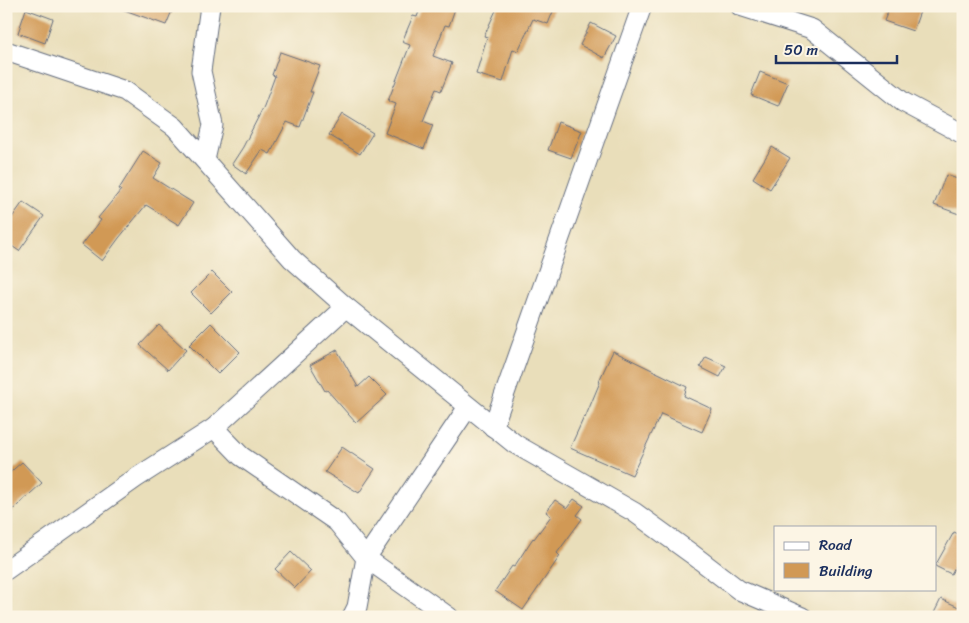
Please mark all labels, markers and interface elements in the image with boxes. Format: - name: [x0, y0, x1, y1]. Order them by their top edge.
- scale bar: [776, 32, 898, 64]
- text: 50 m: [784, 37, 819, 63]
- legend: [774, 526, 936, 590]
- text: Road: [819, 532, 852, 558]
- text: Building: [819, 558, 873, 584]

